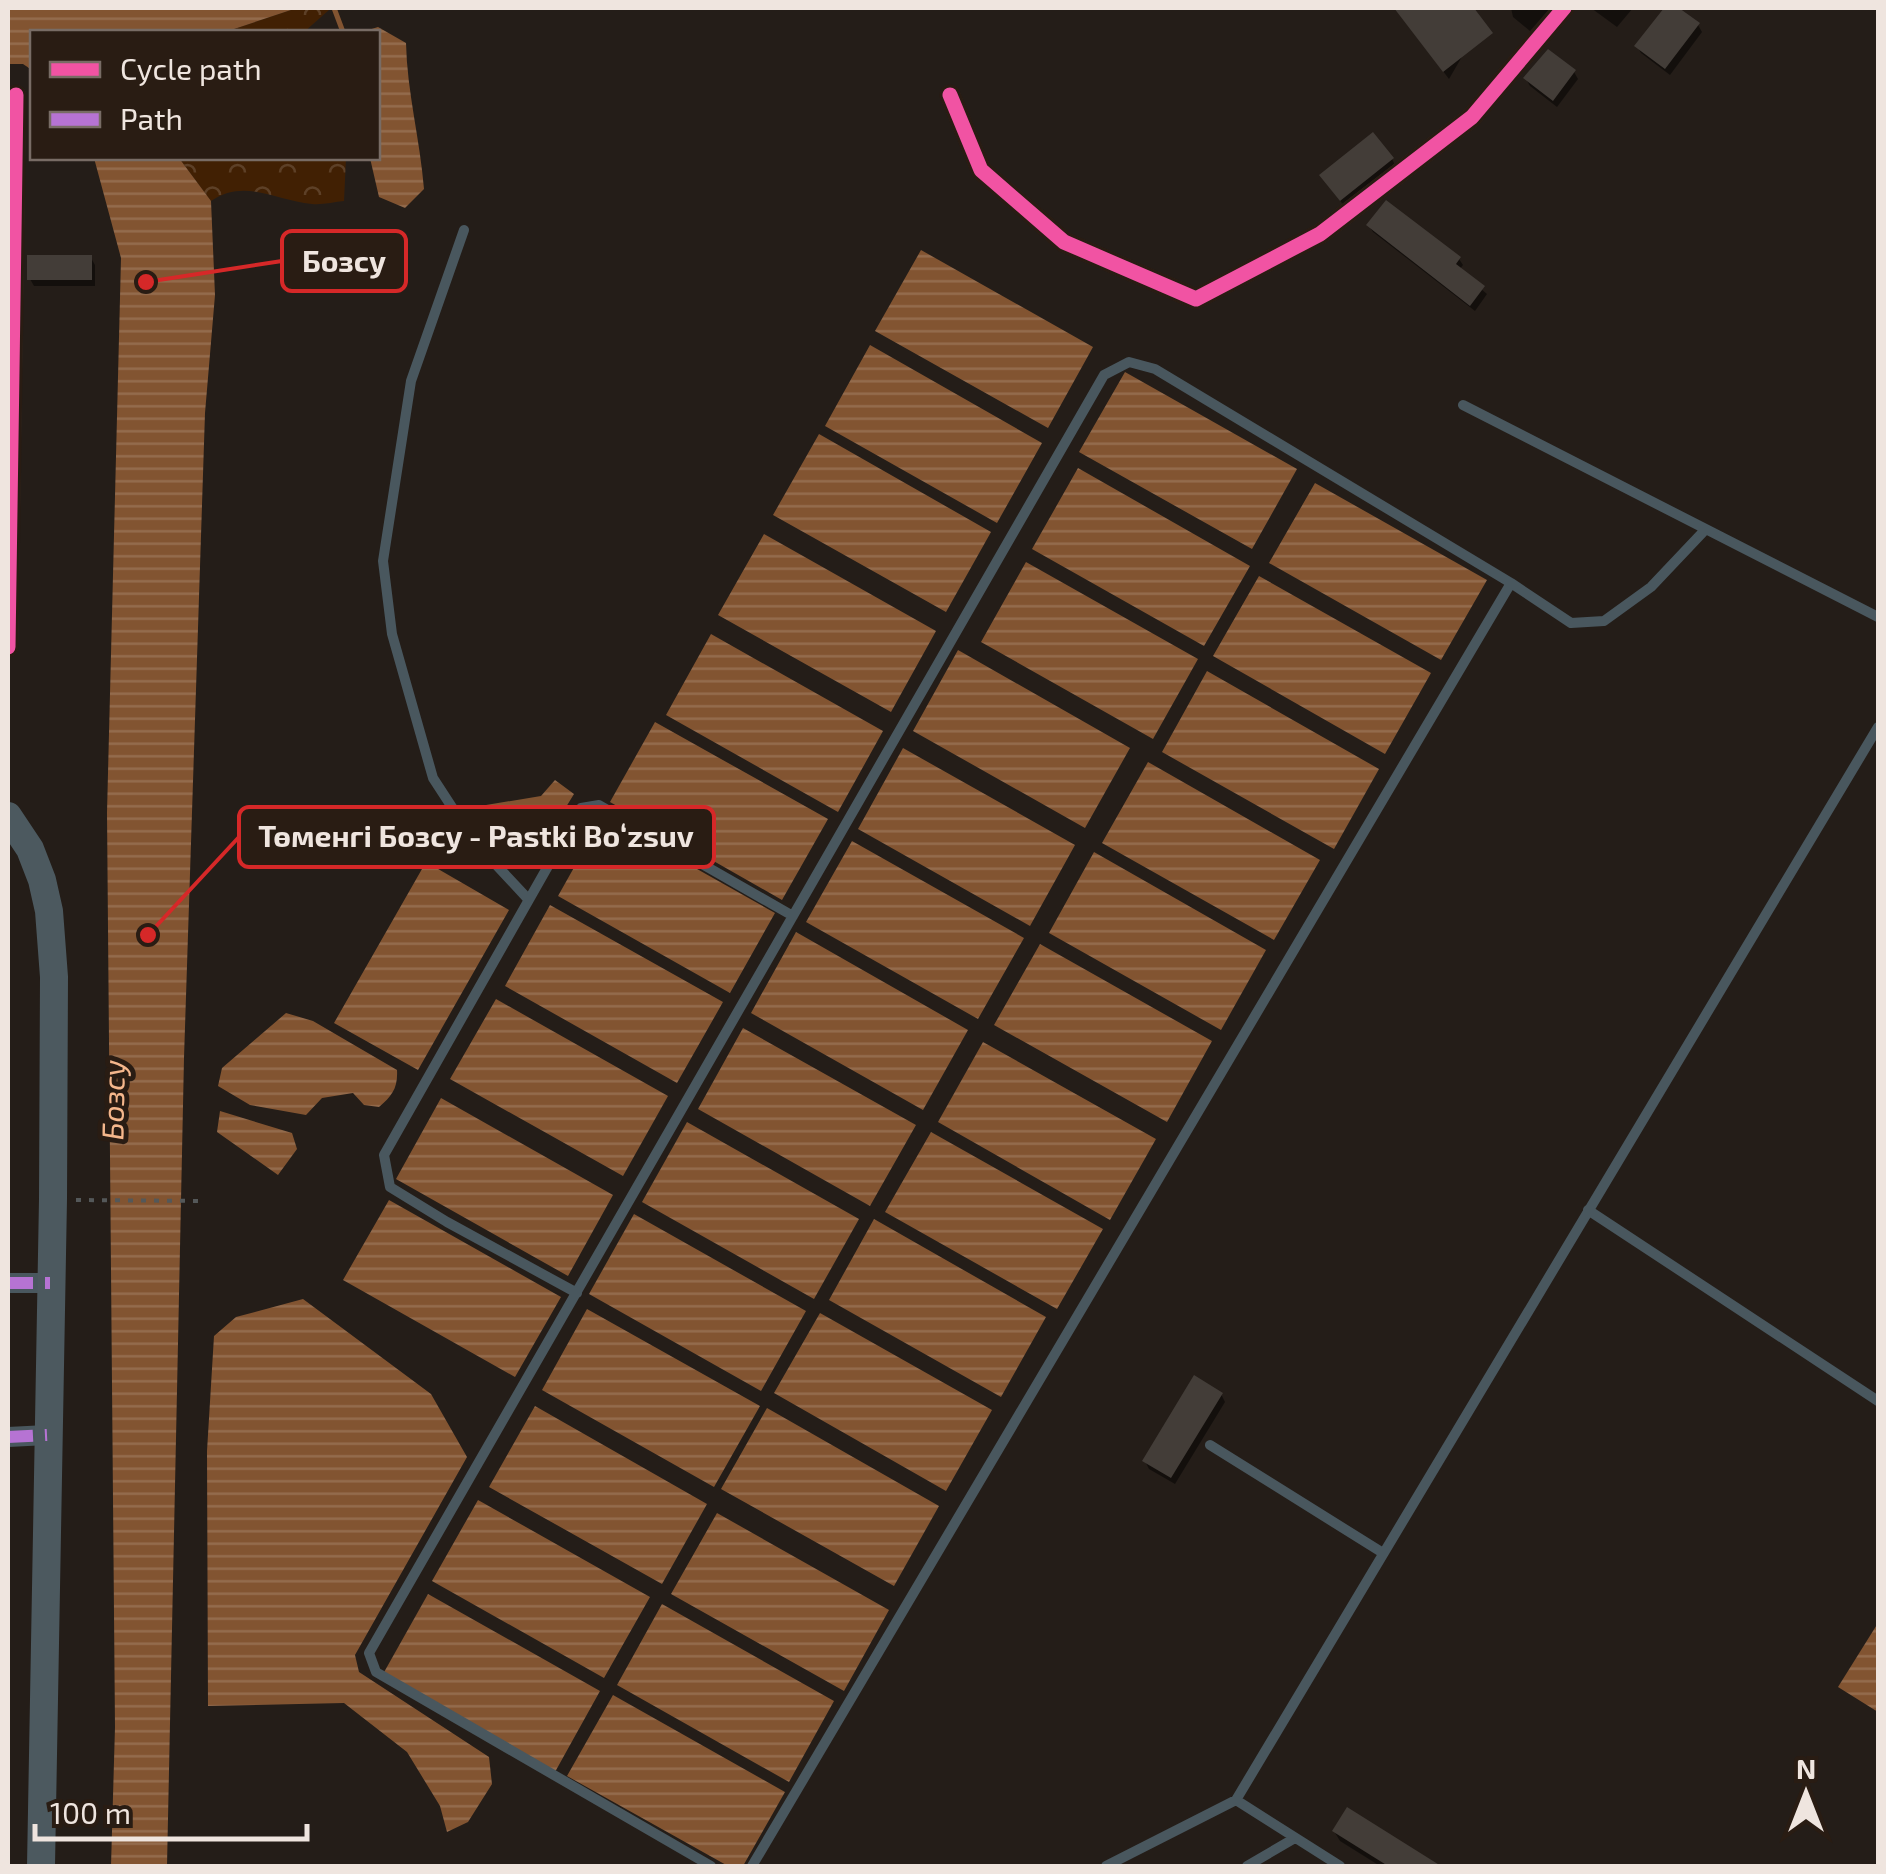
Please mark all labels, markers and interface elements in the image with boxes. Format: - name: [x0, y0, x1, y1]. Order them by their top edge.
- legend: [30, 30, 380, 160]
- text: Cycle path: [120, 50, 262, 86]
- text: Path: [120, 100, 183, 136]
- callout: Бозсу: [282, 231, 406, 291]
- text: Бозсу: [302, 242, 386, 279]
- callout: Төменгі Бозсу - Pastki Boʻzsuv: [239, 807, 714, 867]
- text: Төменгі Бозсу - Pastki Boʻzsuv: [258, 817, 694, 854]
- water label: Бозсу: [93, 1059, 131, 1141]
- north arrow: [1756, 1744, 1856, 1844]
- text: N: [1796, 1751, 1816, 1785]
- scale bar: [35, 1779, 308, 1841]
- text: 100 m: [50, 1794, 131, 1830]

